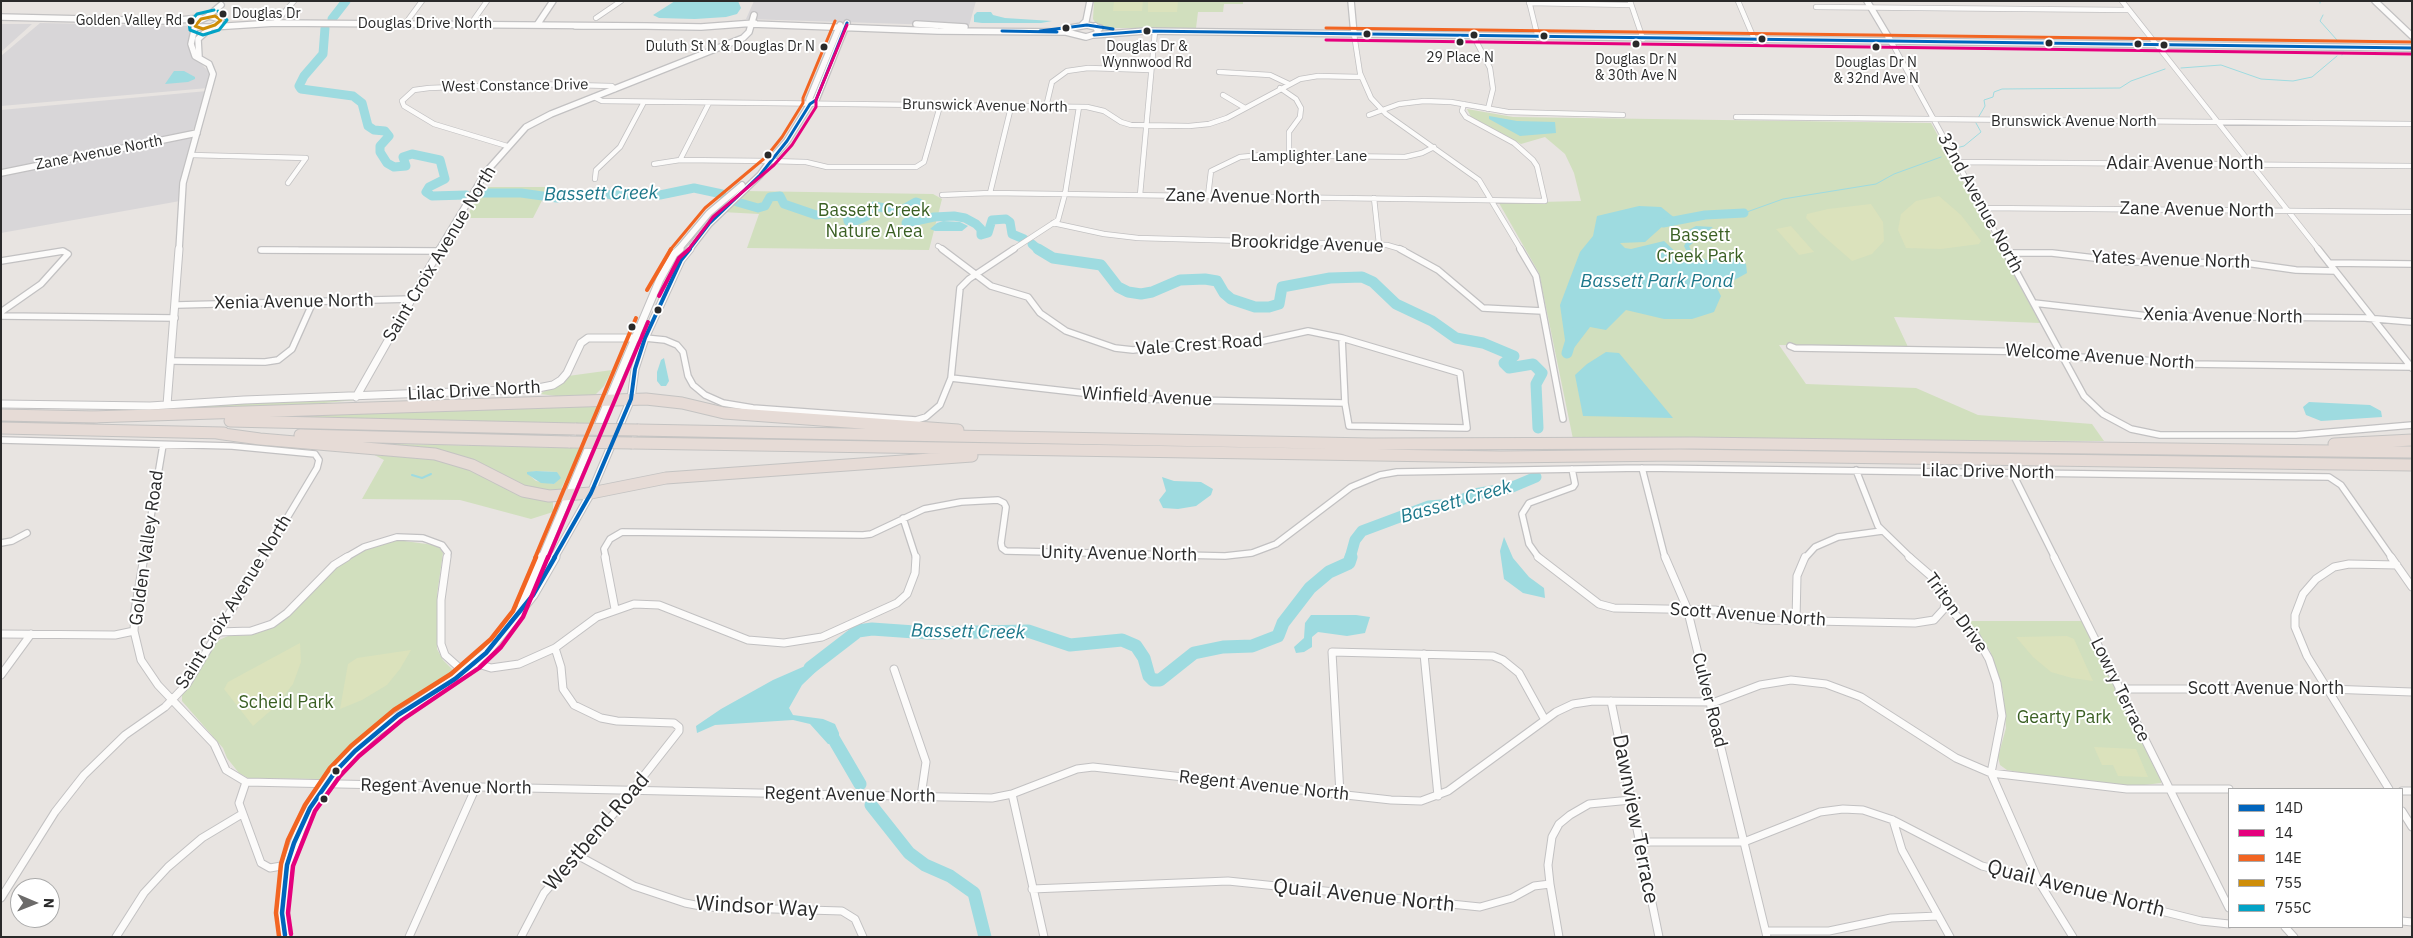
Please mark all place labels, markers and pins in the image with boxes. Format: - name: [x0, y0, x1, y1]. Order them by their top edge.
- place label: Douglas Dr: [232, 6, 301, 22]
- marker: Douglas Dr: [218, 9, 228, 19]
- place label: Golden Valley Rd: [76, 13, 182, 29]
- marker: Golden Valley Rd: [186, 16, 196, 26]
- unlabelled marker: [1061, 23, 1071, 33]
- marker: Douglas Dr & Wynnwood Rd: [1142, 26, 1152, 36]
- unlabelled marker: [1362, 29, 1372, 39]
- unlabelled marker: [1469, 30, 1479, 40]
- unlabelled marker: [1539, 31, 1549, 41]
- unlabelled marker: [1757, 34, 1767, 44]
- marker: 29 Place N: [1455, 37, 1465, 47]
- unlabelled marker: [2044, 38, 2054, 48]
- place label: Duluth St N & Douglas Dr N: [645, 39, 815, 55]
- place label: Douglas Dr & Wynnwood Rd: [1102, 39, 1192, 72]
- marker: Douglas Dr N & 30th Ave N: [1631, 39, 1641, 49]
- unlabelled marker: [2133, 39, 2143, 49]
- unlabelled marker: [2159, 40, 2169, 50]
- marker: Duluth St N & Douglas Dr N: [819, 42, 829, 52]
- marker: Douglas Dr N & 32nd Ave N: [1871, 42, 1881, 52]
- place label: 29 Place N: [1426, 50, 1494, 66]
- place label: Douglas Dr N & 30th Ave N: [1595, 52, 1677, 84]
- place label: Douglas Dr N & 32nd Ave N: [1833, 55, 1919, 88]
- unlabelled marker: [763, 150, 773, 160]
- unlabelled marker: [653, 305, 663, 315]
- unlabelled marker: [627, 322, 637, 332]
- unlabelled marker: [331, 766, 341, 776]
- unlabelled marker: [319, 794, 329, 804]

